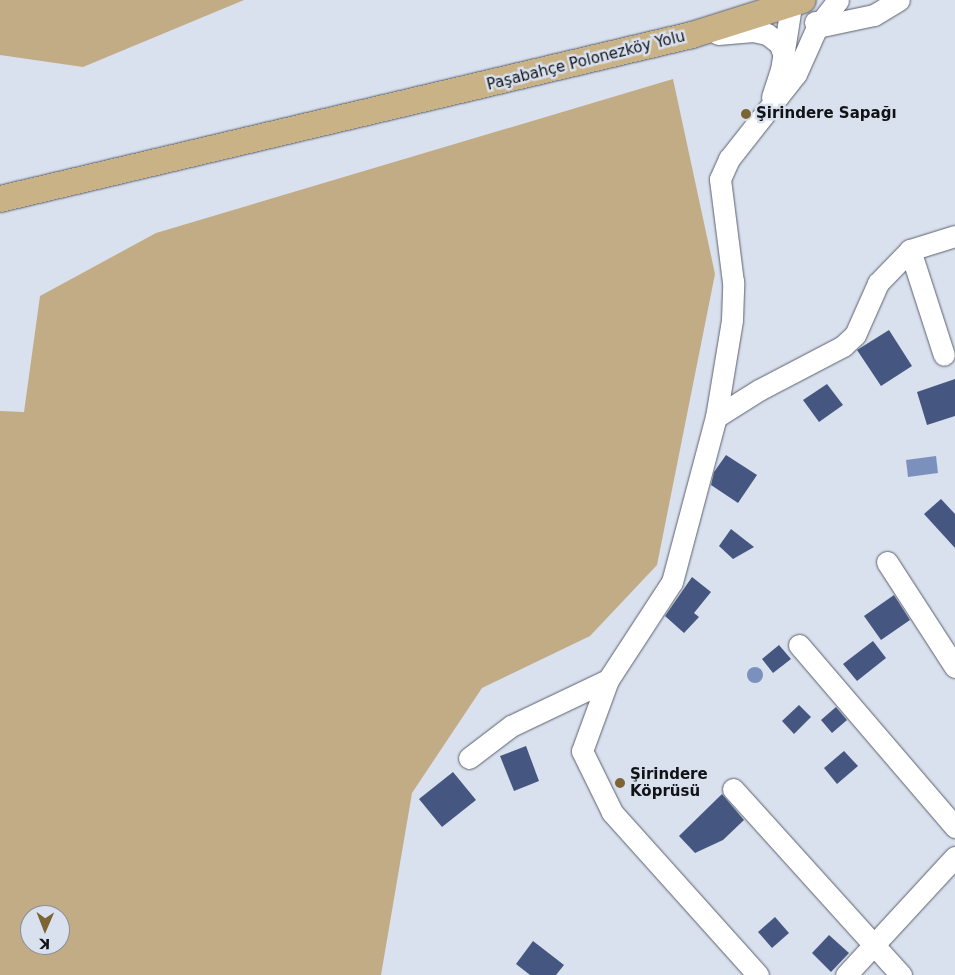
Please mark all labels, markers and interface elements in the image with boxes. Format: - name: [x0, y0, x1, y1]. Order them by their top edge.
- street label: Paşabahçe Polonezköy Yolu: [485, 28, 687, 94]
- place label: Şirindere Sapağı: [756, 105, 897, 123]
- marker: Şirindere Sapağı: [740, 108, 752, 120]
- place label: Şirindere Köprüsü: [630, 765, 708, 800]
- marker: Şirindere Köprüsü: [614, 777, 626, 789]
- north arrow: [20, 905, 70, 955]
- text: K: [39, 936, 50, 952]

